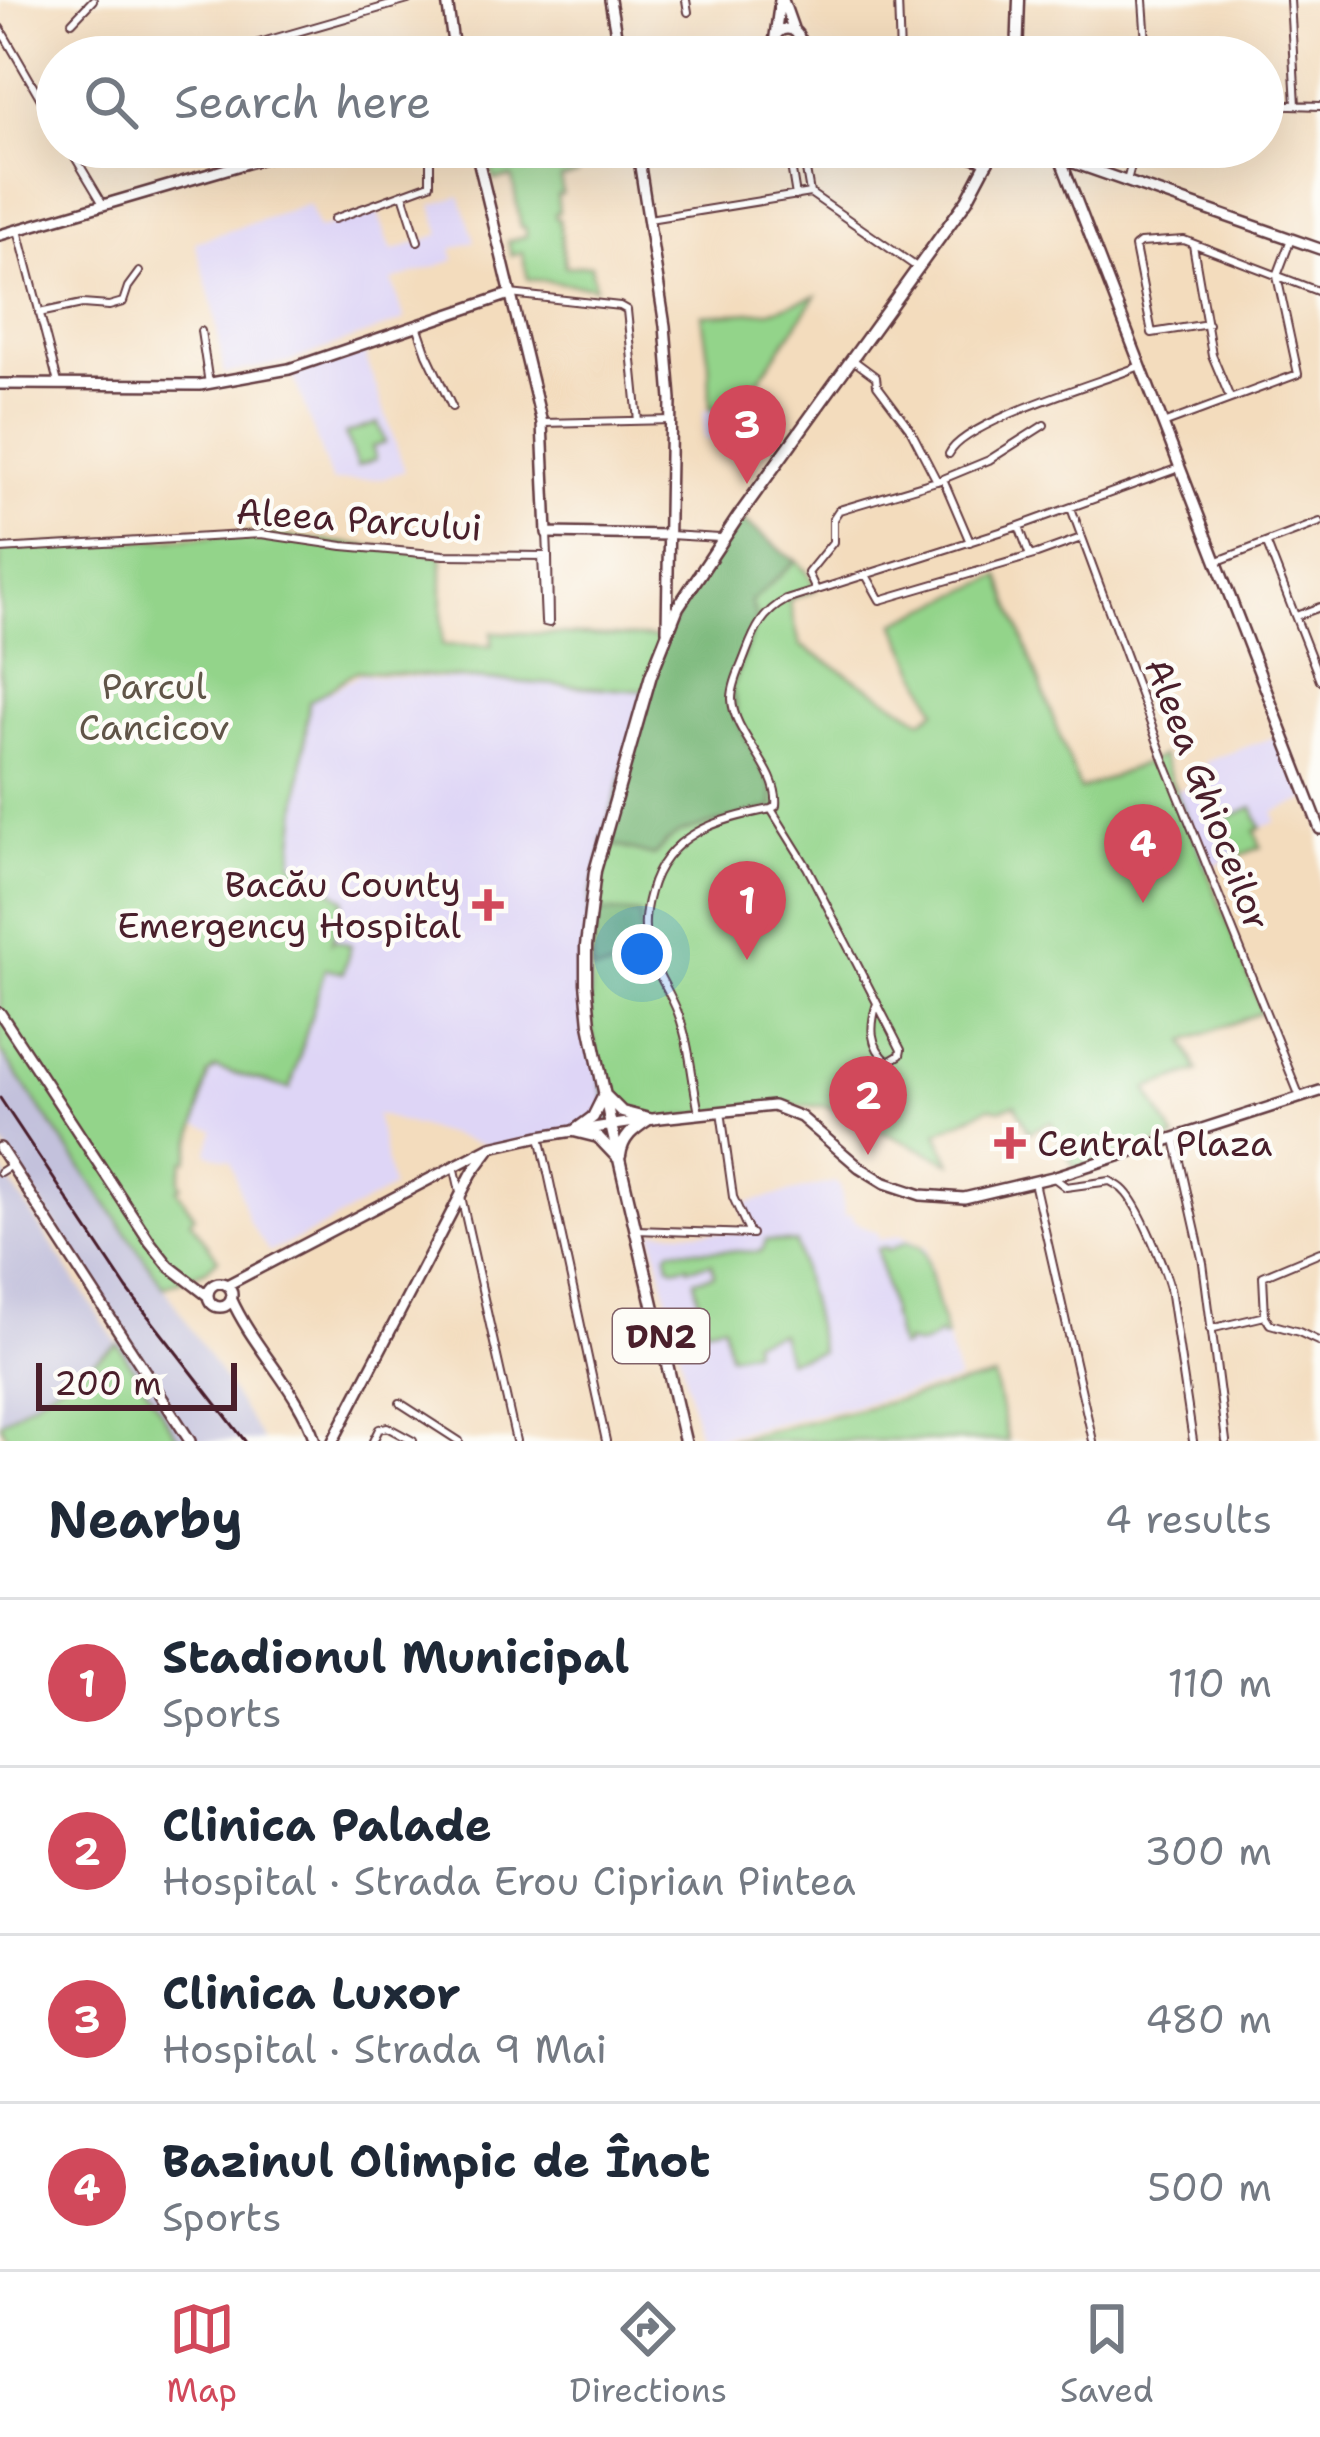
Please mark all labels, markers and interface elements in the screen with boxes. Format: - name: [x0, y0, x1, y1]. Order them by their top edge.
- search box: [36, 36, 1284, 168]
- icon: search: [78, 69, 144, 135]
- text: Search here: [174, 72, 431, 132]
- pin: 3: [708, 385, 786, 484]
- street label: Aleea Parcului: [234, 486, 484, 553]
- street label: Aleea Ghioceilor: [1133, 651, 1282, 937]
- park label: Parcul Cancicov: [78, 662, 230, 752]
- pin: 4: [1104, 804, 1182, 903]
- place label: Bacău County Emergency Hospital: [117, 860, 461, 950]
- pin: 1: [708, 861, 786, 960]
- marker: Bacău County Emergency Hospital: [472, 889, 504, 921]
- your location: [612, 924, 672, 984]
- pin: 2: [829, 1056, 907, 1155]
- place label: Central Plaza: [1037, 1119, 1272, 1168]
- marker: Central Plaza: [994, 1127, 1026, 1159]
- road number: DN2: [613, 1309, 709, 1363]
- scale bar: [36, 1357, 237, 1410]
- text: 200 m: [54, 1361, 162, 1406]
- text: Nearby: [48, 1485, 243, 1553]
- text: 4 results: [1105, 1493, 1272, 1545]
- text: Stadionul Municipal: [162, 1627, 629, 1687]
- text: 1: [78, 1657, 96, 1709]
- text: 110 m: [1168, 1657, 1272, 1709]
- text: Sports: [162, 1687, 282, 1739]
- text: Clinica Palade: [162, 1795, 492, 1855]
- text: 2: [73, 1825, 101, 1877]
- text: 300 m: [1144, 1825, 1272, 1877]
- text: Hospital · Strada Erou Ciprian Pintea: [162, 1855, 856, 1907]
- text: Clinica Luxor: [162, 1963, 461, 2023]
- text: 3: [73, 1993, 101, 2045]
- text: 480 m: [1145, 1993, 1272, 2045]
- text: Hospital · Strada 9 Mai: [162, 2023, 607, 2075]
- text: Bazinul Olimpic de Înot: [162, 2131, 710, 2191]
- text: 4: [73, 2161, 101, 2213]
- text: 500 m: [1147, 2161, 1272, 2213]
- text: Sports: [162, 2191, 282, 2243]
- tab: Map: [166, 2296, 237, 2413]
- tab: Directions: [570, 2296, 727, 2413]
- tab: Saved: [1060, 2296, 1154, 2413]

